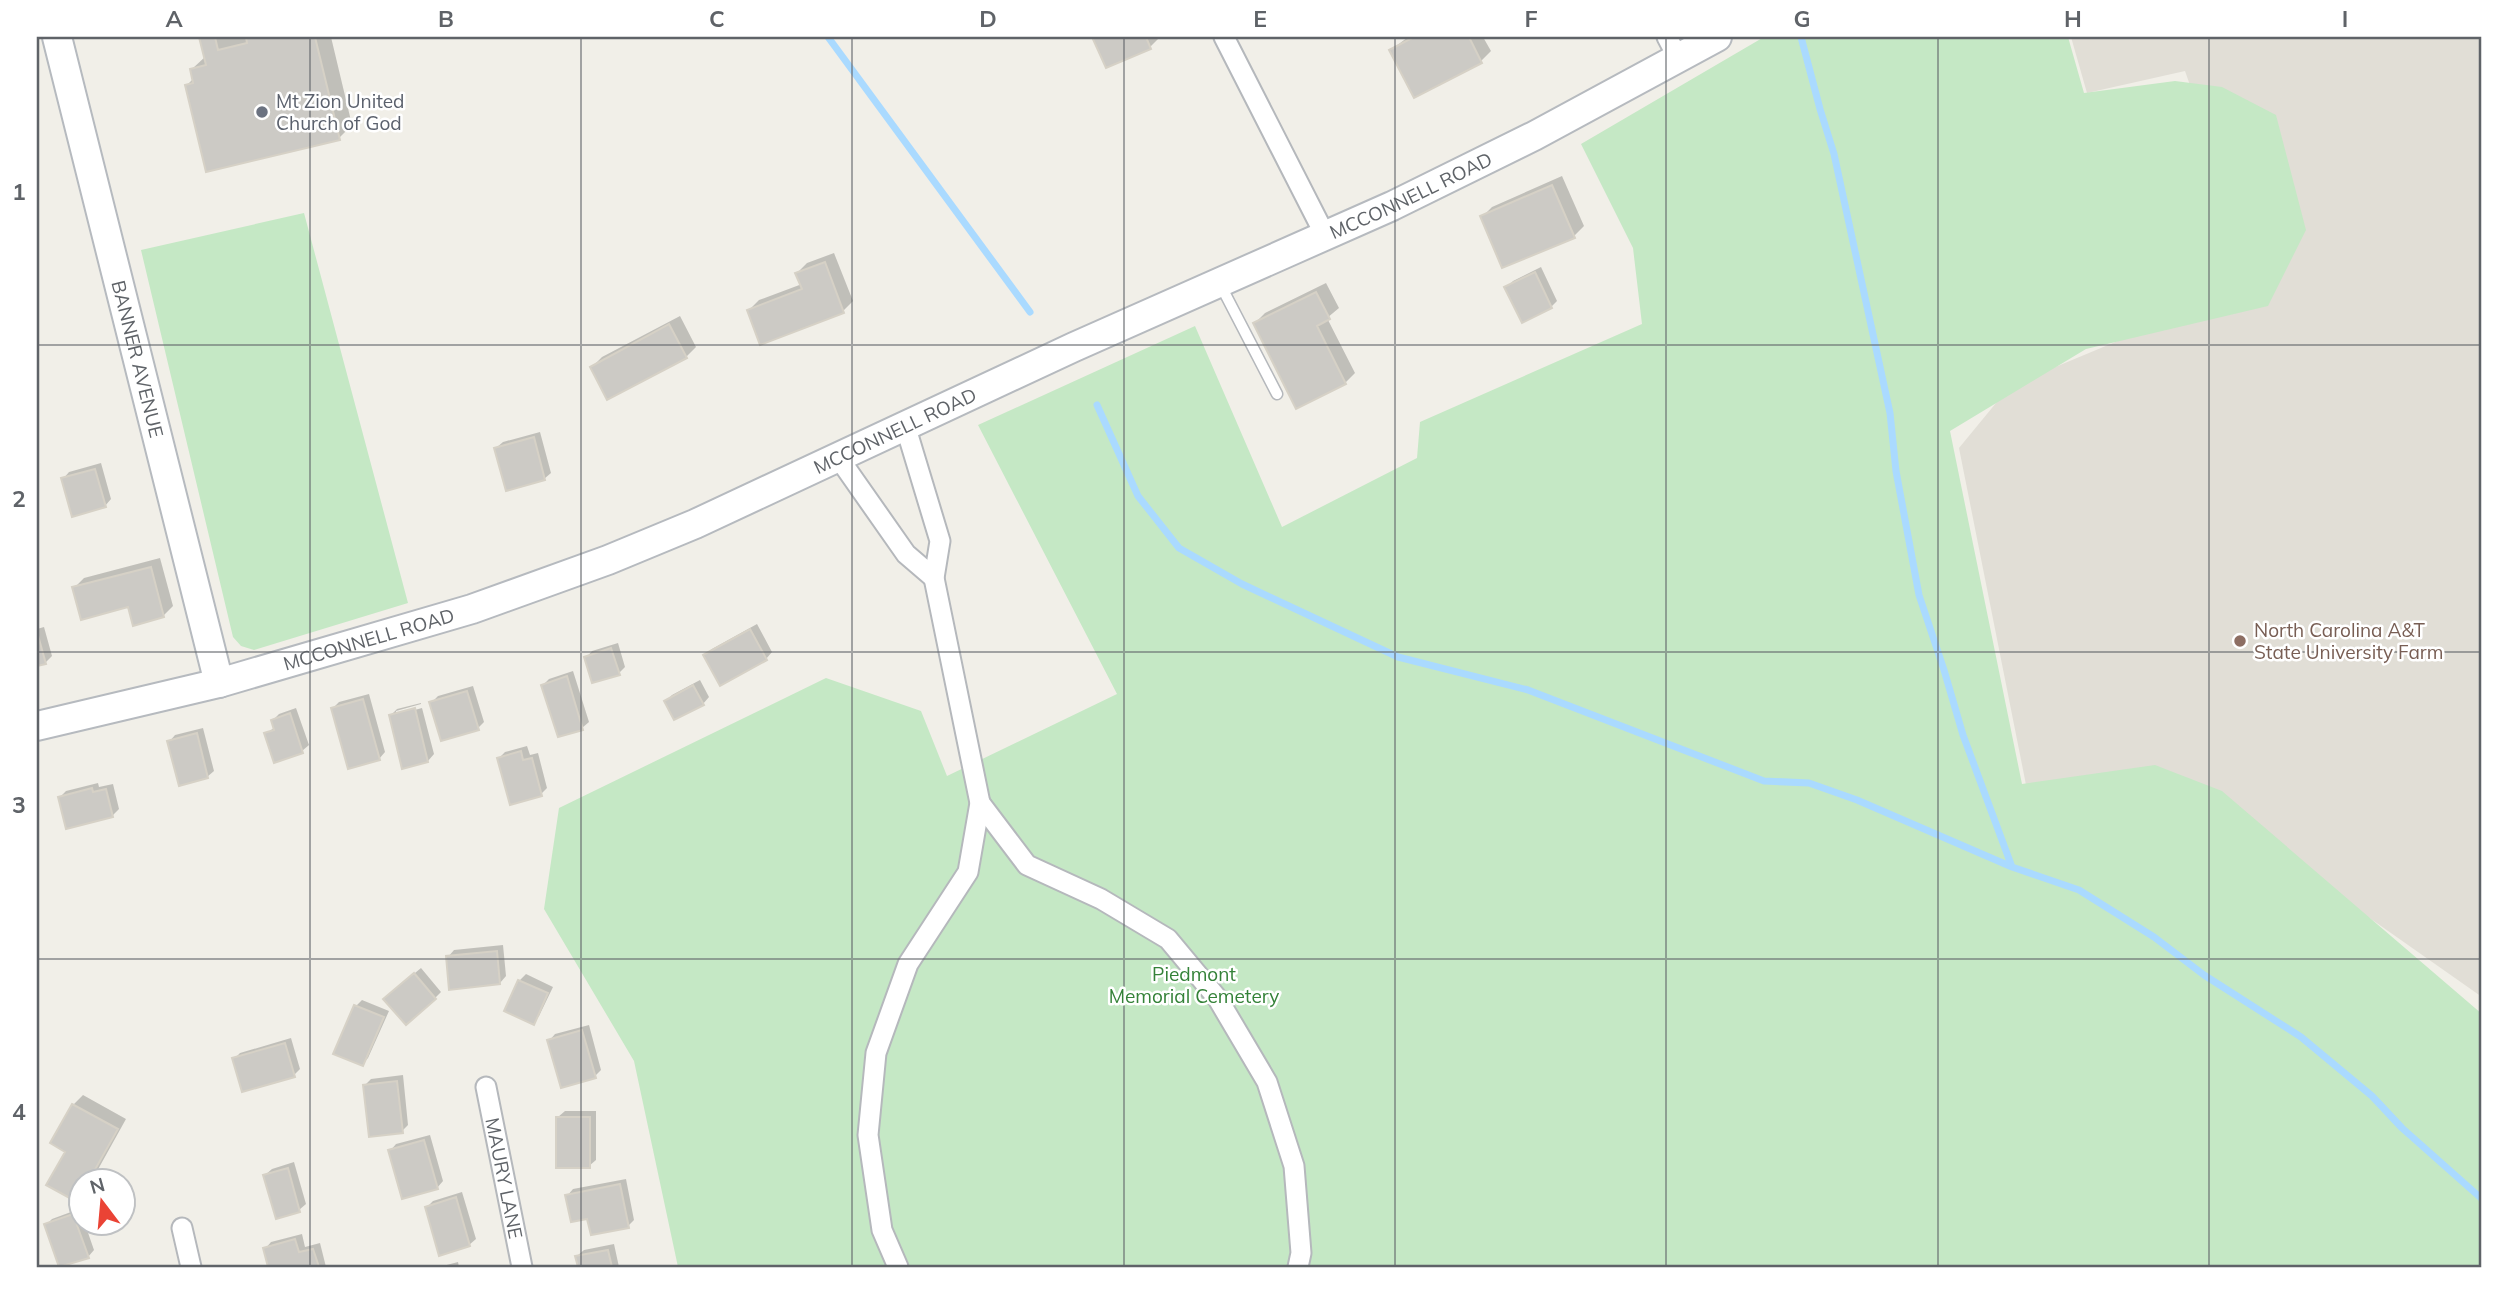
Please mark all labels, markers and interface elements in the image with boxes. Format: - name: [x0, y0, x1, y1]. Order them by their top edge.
- text: A: [165, 4, 183, 33]
- text: B: [438, 4, 454, 33]
- text: C: [709, 4, 725, 33]
- text: D: [979, 4, 997, 33]
- text: E: [1253, 4, 1267, 33]
- text: F: [1524, 4, 1538, 33]
- text: G: [1793, 4, 1811, 33]
- text: H: [2064, 4, 2082, 33]
- text: I: [2342, 4, 2348, 33]
- place label: Mt Zion United Church of God: [276, 89, 405, 135]
- marker: Mt Zion United Church of God: [254, 104, 270, 120]
- street label: MCCONNELL ROAD: [1326, 147, 1496, 244]
- text: 1: [12, 177, 26, 206]
- street label: BANNER AVENUE: [107, 278, 169, 440]
- street label: MCCONNELL ROAD: [810, 382, 980, 479]
- text: 2: [12, 484, 26, 513]
- street label: MCCONNELL ROAD: [280, 603, 457, 676]
- place label: North Carolina A&T State University Farm: [2254, 618, 2443, 664]
- marker: North Carolina A&T State University Farm: [2232, 633, 2248, 649]
- text: 3: [12, 790, 26, 819]
- park label: Piedmont Memorial Cemetery: [1109, 962, 1279, 1008]
- text: 4: [12, 1097, 26, 1126]
- street label: MAURY LANE: [480, 1116, 528, 1241]
- north arrow: [66, 1168, 136, 1238]
- text: N: [87, 1172, 108, 1199]

